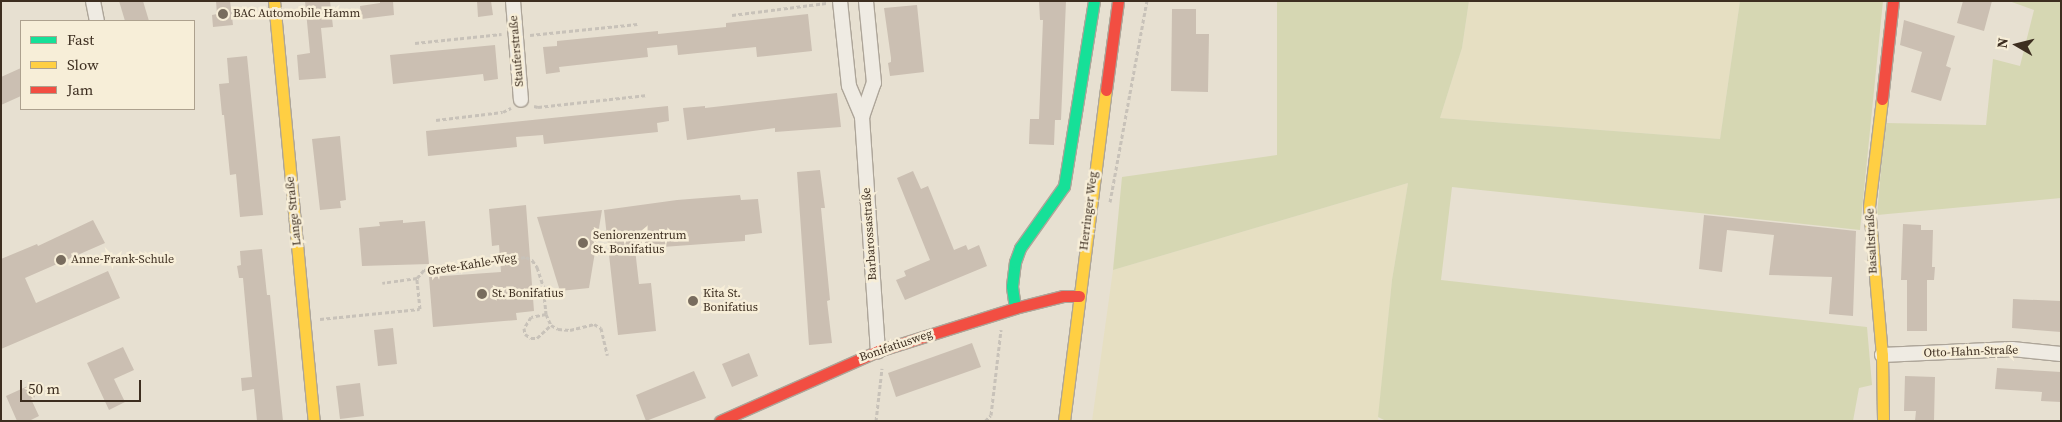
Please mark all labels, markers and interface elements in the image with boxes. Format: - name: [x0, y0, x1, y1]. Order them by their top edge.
- place label: BAC Automobile Hamm: [233, 7, 360, 21]
- marker: BAC Automobile Hamm: [217, 8, 229, 20]
- street label: Stauferstraße: [507, 15, 527, 87]
- legend: [20, 20, 195, 110]
- north arrow: [1992, 20, 2042, 70]
- text: Fast: [67, 29, 94, 50]
- text: N: [1992, 36, 2013, 49]
- text: Slow: [67, 54, 99, 75]
- text: Jam: [67, 79, 93, 100]
- street label: Herringer Weg: [1077, 171, 1101, 251]
- street label: Lange Straße: [283, 176, 305, 246]
- street label: Barbarossastraße: [860, 187, 880, 281]
- street label: Basaltstraße: [1863, 208, 1881, 274]
- place label: Seniorenzentrum St. Bonifatius: [593, 229, 687, 257]
- marker: Seniorenzentrum St. Bonifatius: [577, 237, 589, 249]
- street label: Grete-Kahle-Weg: [426, 251, 518, 279]
- place label: Anne-Frank-Schule: [71, 253, 174, 267]
- marker: Anne-Frank-Schule: [55, 254, 67, 266]
- place label: St. Bonifatius: [492, 287, 563, 301]
- place label: Kita St. Bonifatius: [703, 287, 758, 315]
- marker: St. Bonifatius: [476, 288, 488, 300]
- marker: Kita St. Bonifatius: [687, 295, 699, 307]
- street label: Bonifatiusweg: [858, 327, 934, 365]
- street label: Otto-Hahn-Straße: [1923, 343, 2019, 361]
- scale bar: [22, 370, 144, 402]
- text: 50 m: [28, 378, 60, 399]

